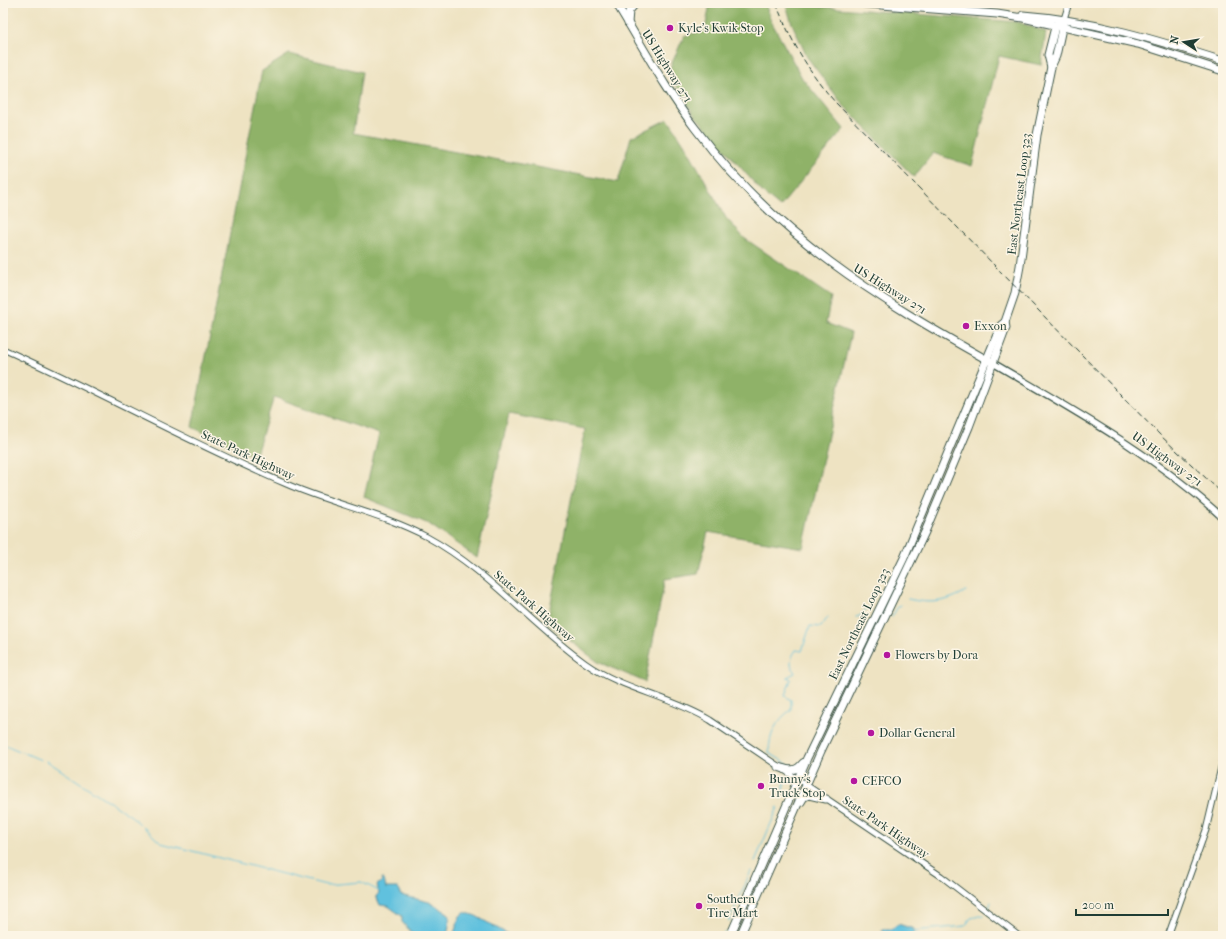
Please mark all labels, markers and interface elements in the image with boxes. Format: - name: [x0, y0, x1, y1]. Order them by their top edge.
- place label: Kyle's Kwik Stop: [678, 21, 764, 35]
- north arrow: [1164, 22, 1204, 62]
- marker: Kyle's Kwik Stop: [665, 23, 675, 33]
- street label: US Highway 271: [639, 27, 695, 105]
- text: N: [1167, 34, 1182, 45]
- street label: East Northeast Loop 323: [1005, 132, 1033, 256]
- street label: US Highway 271: [851, 261, 929, 317]
- place label: Exxon: [974, 319, 1007, 333]
- marker: Exxon: [961, 321, 971, 331]
- street label: State Park Highway: [199, 427, 298, 483]
- street label: US Highway 271: [1129, 429, 1205, 489]
- street label: East Northeast Loop 323: [826, 566, 892, 682]
- street label: State Park Highway: [491, 567, 577, 645]
- place label: Flowers by Dora: [895, 648, 979, 662]
- marker: Flowers by Dora: [882, 650, 892, 660]
- place label: Dollar General: [879, 726, 956, 740]
- marker: Dollar General: [866, 728, 876, 738]
- place label: Bunny's Truck Stop: [769, 772, 826, 800]
- place label: CEFCO: [862, 774, 901, 788]
- marker: CEFCO: [849, 776, 859, 786]
- marker: Bunny's Truck Stop: [756, 781, 766, 791]
- street label: State Park Highway: [840, 793, 933, 862]
- scale bar: [1076, 891, 1168, 917]
- place label: Southern Tire Mart: [707, 892, 759, 920]
- text: 200 m: [1082, 898, 1114, 912]
- marker: Southern Tire Mart: [694, 901, 704, 911]

